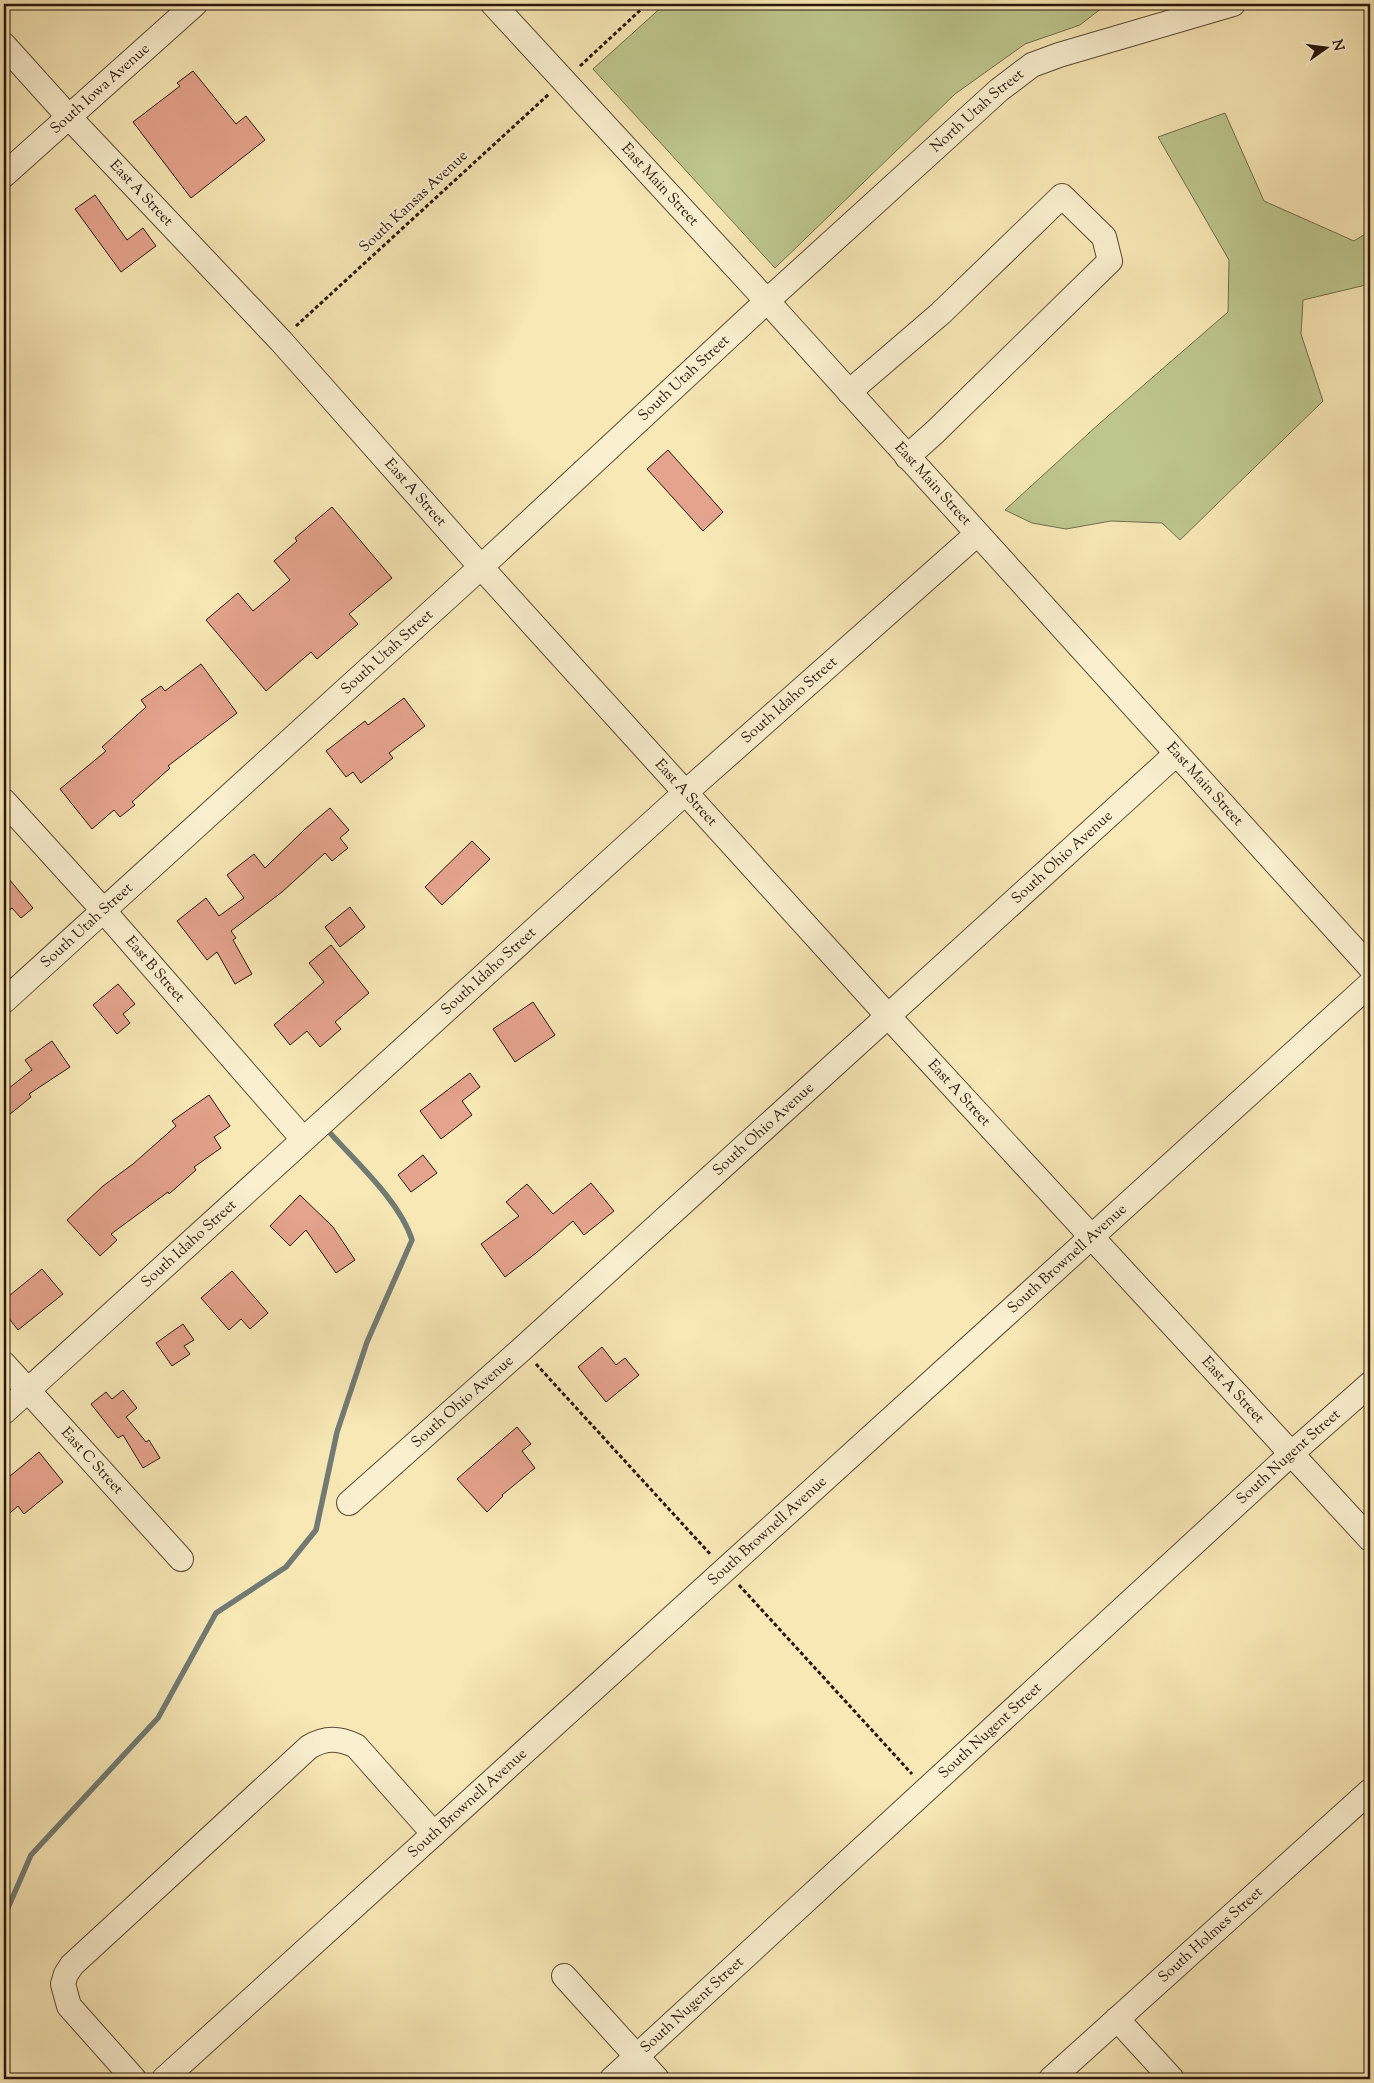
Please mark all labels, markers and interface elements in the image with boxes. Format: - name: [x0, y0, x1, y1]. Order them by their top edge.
- north arrow: [1302, 22, 1352, 72]
- text: N: [1326, 37, 1348, 53]
- street label: South Iowa Avenue: [46, 39, 154, 139]
- street label: North Utah Street: [926, 64, 1028, 158]
- street label: East Main Street: [616, 139, 703, 231]
- street label: South Kansas Avenue: [355, 146, 473, 258]
- street label: East A Street: [105, 155, 178, 231]
- street label: South Utah Street: [634, 330, 734, 426]
- street label: East Main Street: [889, 438, 976, 530]
- street label: East A Street: [379, 454, 451, 531]
- street label: South Utah Street: [336, 605, 438, 700]
- street label: South Idaho Street: [737, 652, 842, 749]
- street label: East Main Street: [1161, 738, 1248, 831]
- street label: East A Street: [650, 754, 722, 831]
- street label: South Ohio Avenue: [1007, 806, 1118, 909]
- street label: South Utah Street: [36, 878, 138, 973]
- street label: South Idaho Street: [436, 923, 541, 1020]
- street label: East B Street: [120, 932, 190, 1007]
- street label: East A Street: [923, 1055, 995, 1131]
- street label: South Ohio Avenue: [708, 1078, 819, 1181]
- street label: South Idaho Street: [137, 1195, 241, 1293]
- street label: South Brownell Avenue: [1003, 1199, 1131, 1319]
- street label: South Ohio Avenue: [407, 1351, 518, 1453]
- street label: East A Street: [1196, 1352, 1269, 1428]
- street label: South Nugent Street: [1232, 1404, 1345, 1510]
- street label: East C Street: [56, 1423, 128, 1499]
- street label: South Brownell Avenue: [703, 1471, 832, 1591]
- street label: South Nugent Street: [934, 1678, 1046, 1784]
- street label: South Brownell Avenue: [403, 1744, 532, 1863]
- street label: South Holmes Street: [1154, 1882, 1267, 1988]
- street label: South Nugent Street: [636, 1952, 748, 2058]

